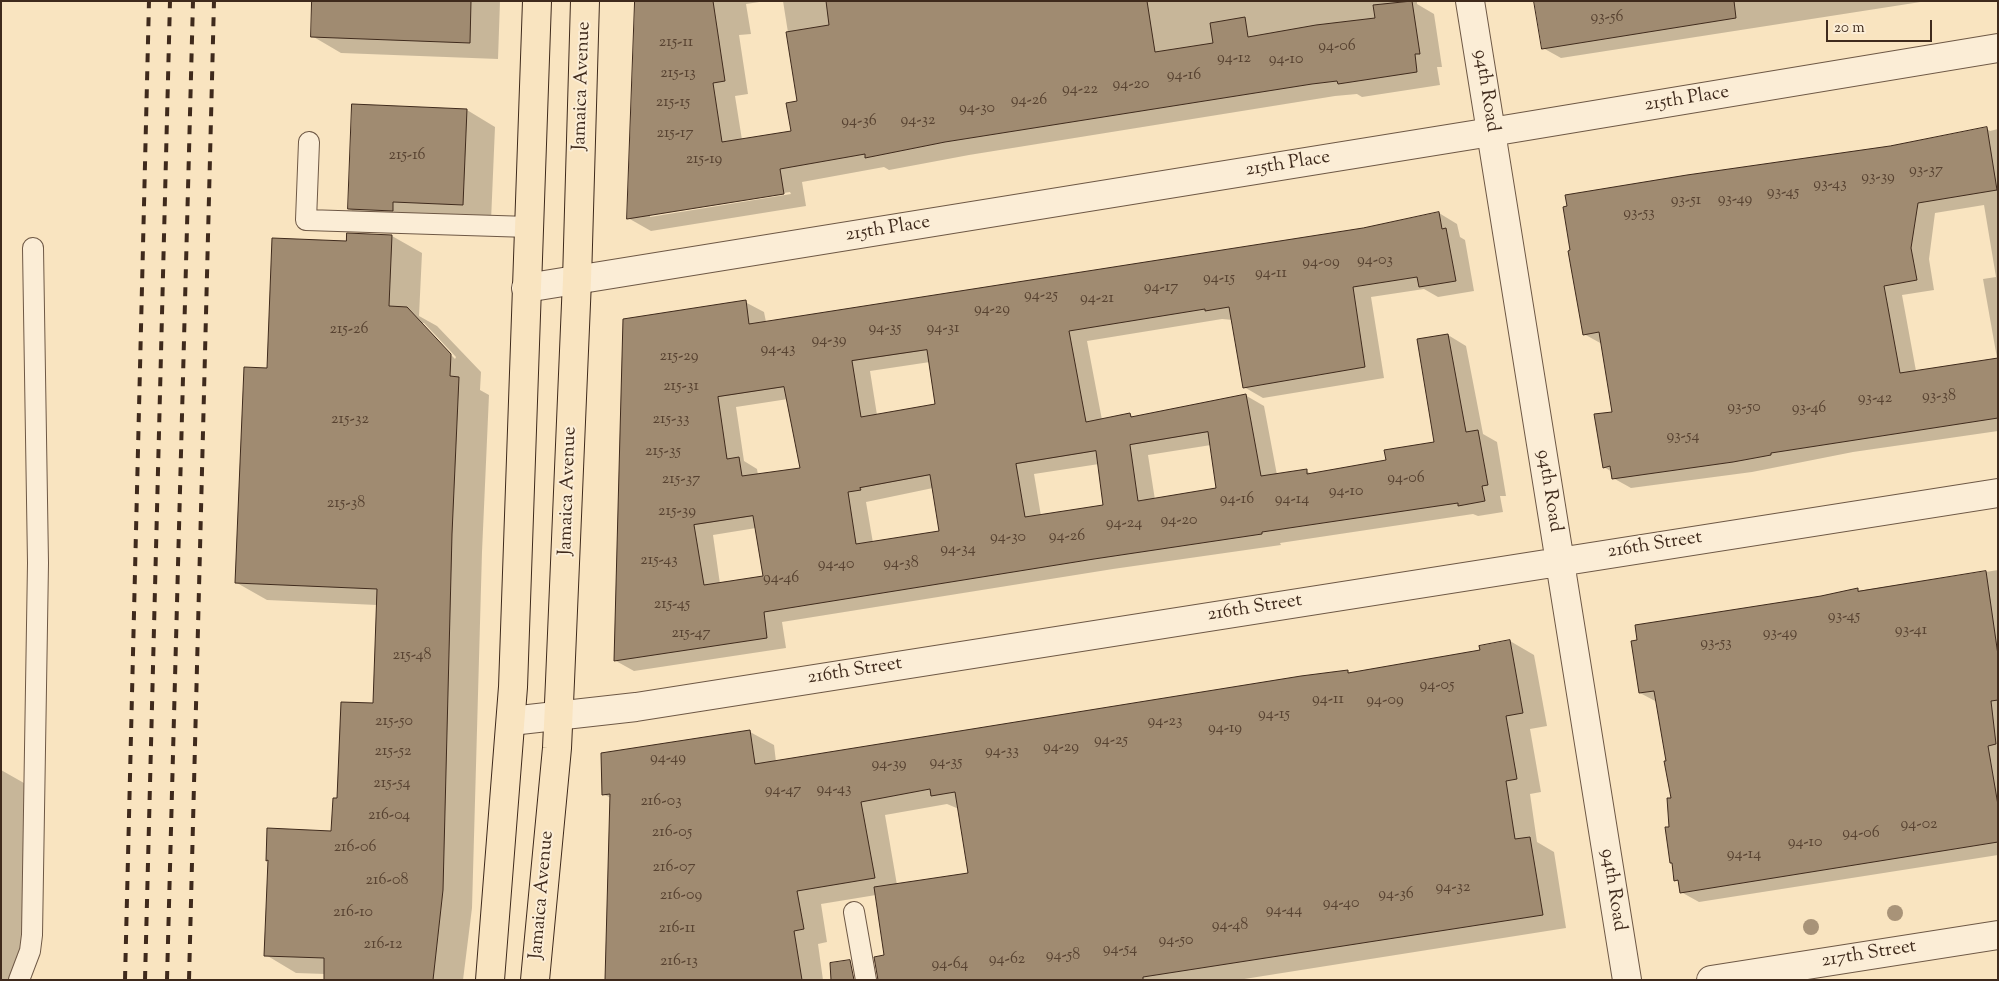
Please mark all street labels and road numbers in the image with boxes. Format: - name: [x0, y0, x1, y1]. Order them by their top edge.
- street label: Jamaica Avenue: [569, 21, 597, 151]
- street label: 94th Road: [1467, 48, 1503, 134]
- street label: 215th Place: [1643, 82, 1731, 118]
- street label: 215th Place: [1244, 147, 1332, 183]
- street label: 215th Place: [844, 212, 932, 248]
- street label: Jamaica Avenue: [555, 426, 583, 556]
- street label: 94th Road: [1530, 448, 1566, 534]
- street label: 216th Street: [1606, 527, 1704, 565]
- street label: 216th Street: [1206, 590, 1304, 628]
- street label: 216th Street: [806, 653, 904, 691]
- street label: Jamaica Avenue: [526, 830, 560, 960]
- street label: 94th Road: [1594, 847, 1630, 933]
- street label: 217th Street: [1820, 936, 1918, 974]

